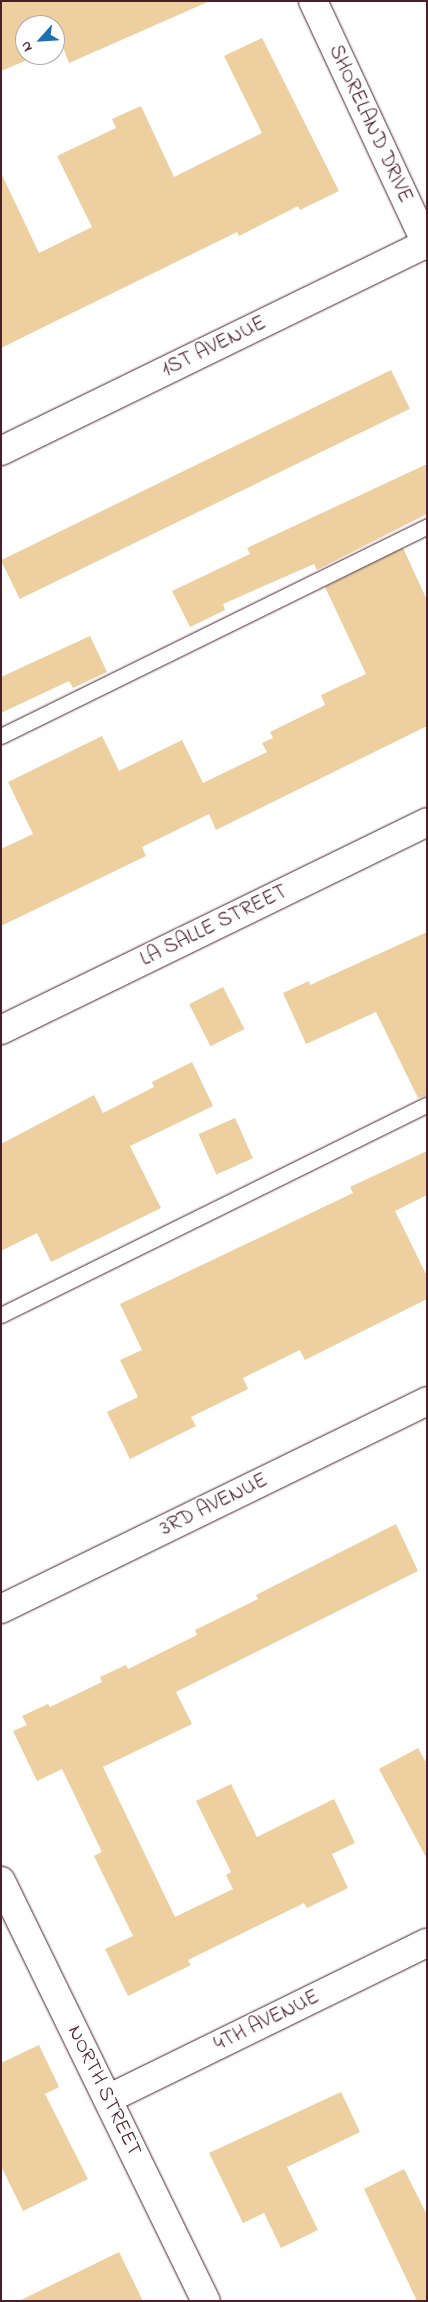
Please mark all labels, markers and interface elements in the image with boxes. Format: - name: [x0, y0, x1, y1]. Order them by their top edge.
- north arrow: [15, 15, 65, 65]
- text: N: [15, 38, 38, 55]
- street label: SHORELAND DRIVE: [322, 41, 418, 207]
- street label: 1ST AVENUE: [158, 311, 270, 383]
- street label: LA SALLE STREET: [136, 879, 292, 973]
- street label: 3RD AVENUE: [156, 1468, 272, 1542]
- street label: 4TH AVENUE: [210, 1985, 324, 2057]
- street label: NORTH STREET: [61, 2021, 147, 2161]

